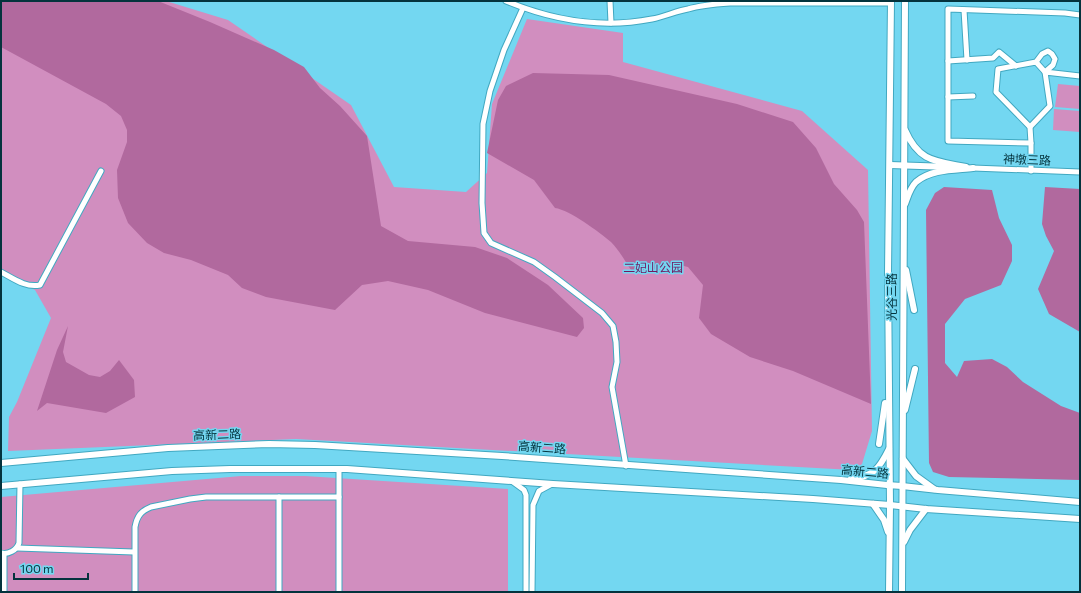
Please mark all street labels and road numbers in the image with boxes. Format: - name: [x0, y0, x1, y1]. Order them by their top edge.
- street label: 神墩三路: [1003, 151, 1051, 167]
- street label: 光谷三路: [884, 273, 898, 321]
- street label: 高新二路: [193, 426, 241, 442]
- street label: 高新二路: [518, 438, 567, 456]
- street label: 高新二路: [841, 462, 890, 480]

